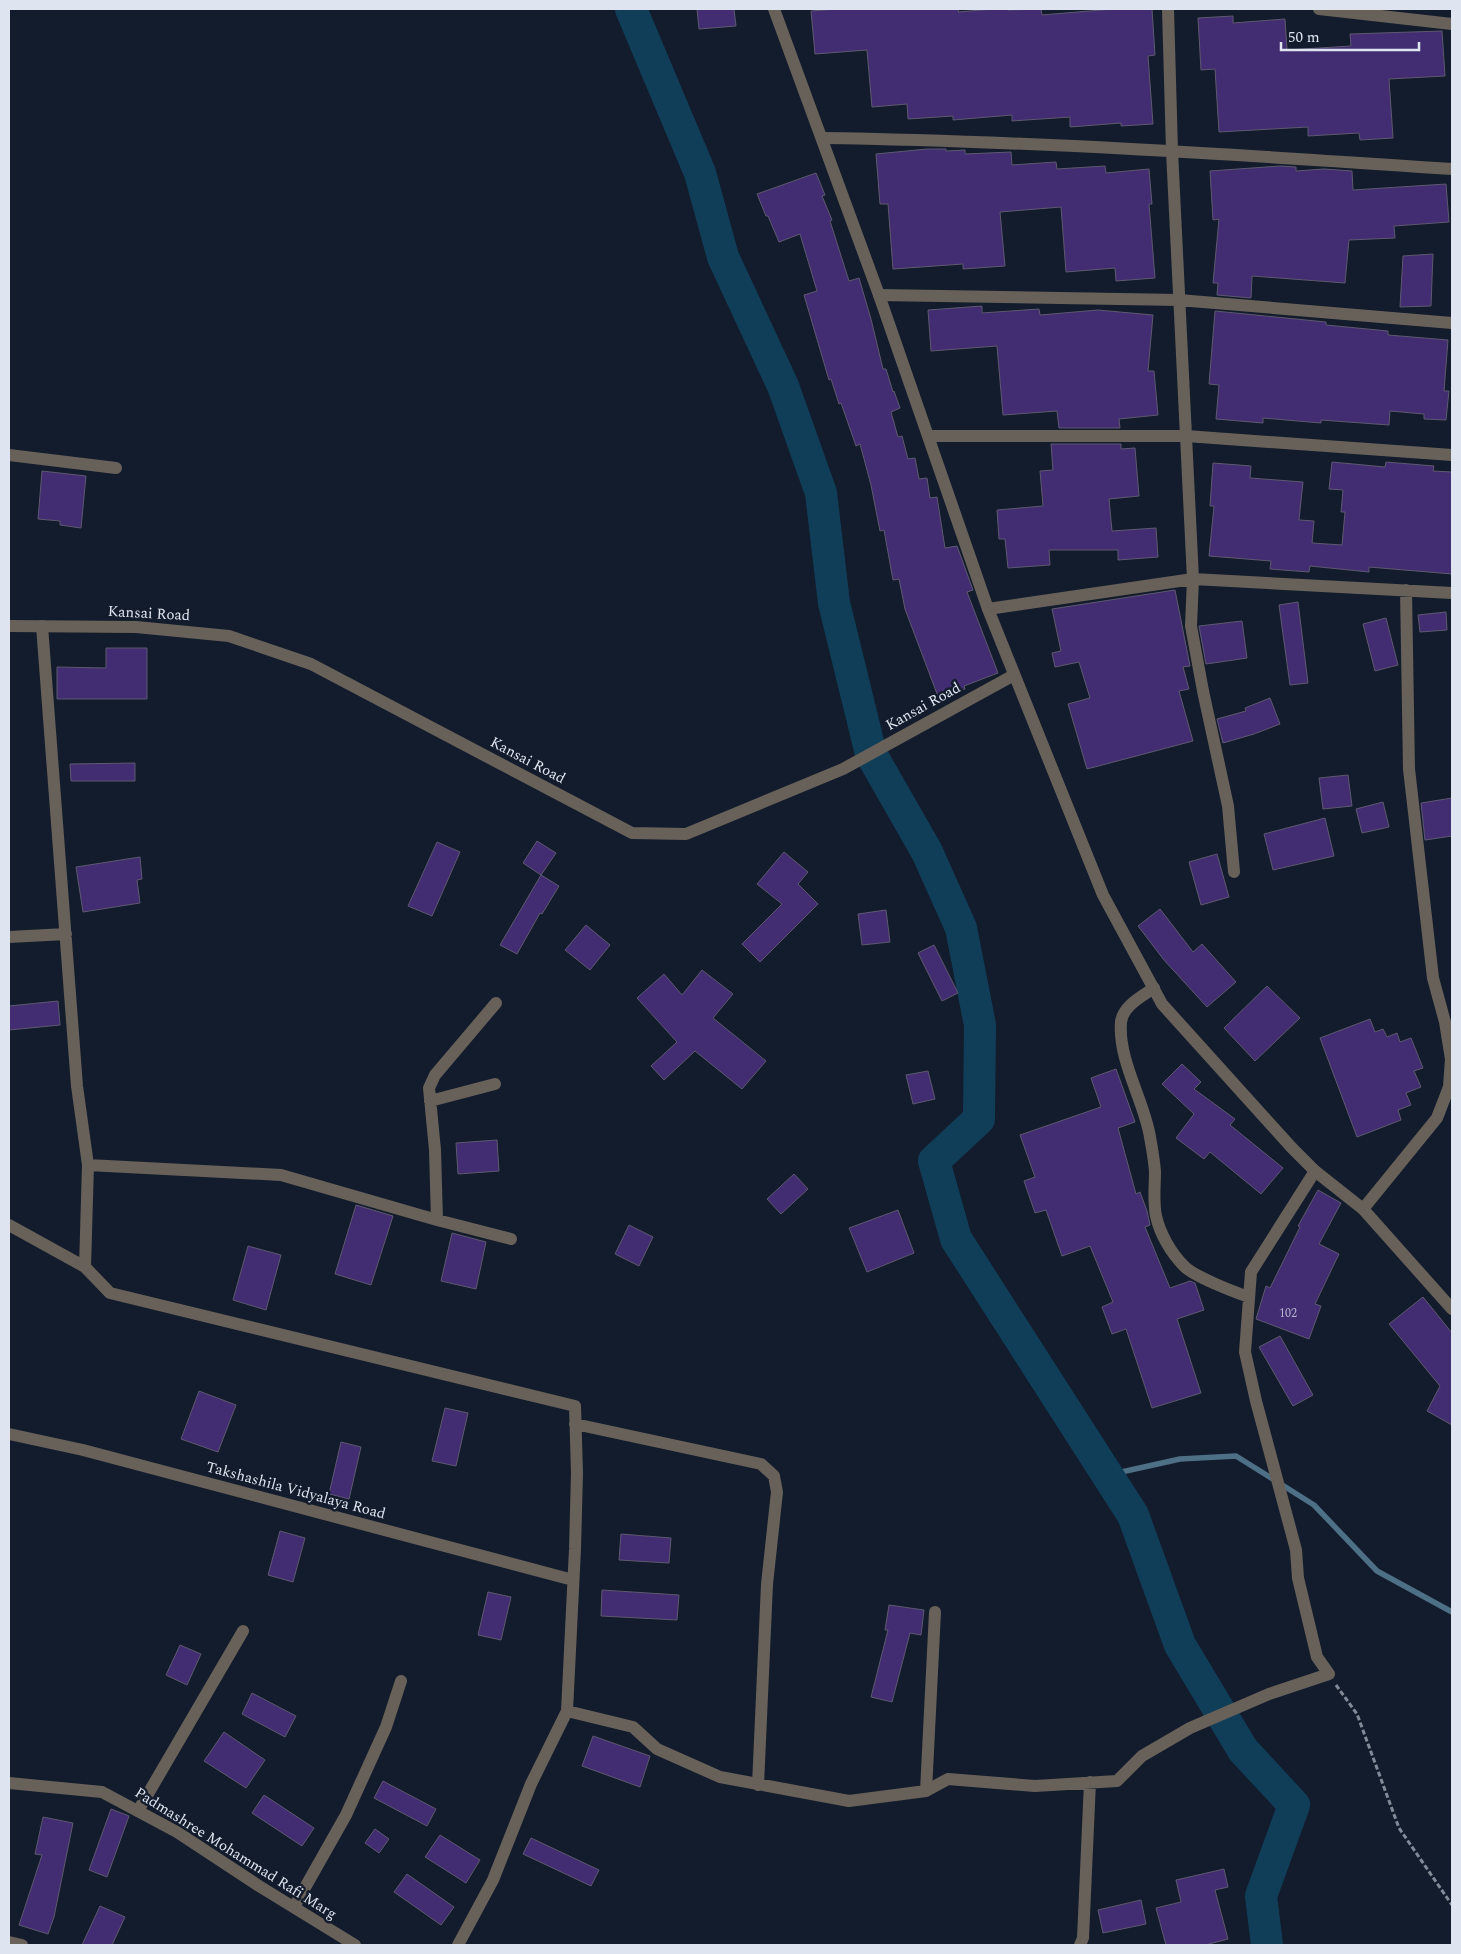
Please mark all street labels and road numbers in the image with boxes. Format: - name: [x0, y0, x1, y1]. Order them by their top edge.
- street label: Kansai Road: [107, 600, 191, 627]
- street label: Kansai Road: [882, 676, 965, 737]
- street label: Kansai Road: [486, 731, 570, 790]
- street label: Takshashila Vidyalaya Road: [204, 1455, 388, 1526]
- street label: Padmashree Mohammad Rafi Marg: [130, 1781, 341, 1925]

